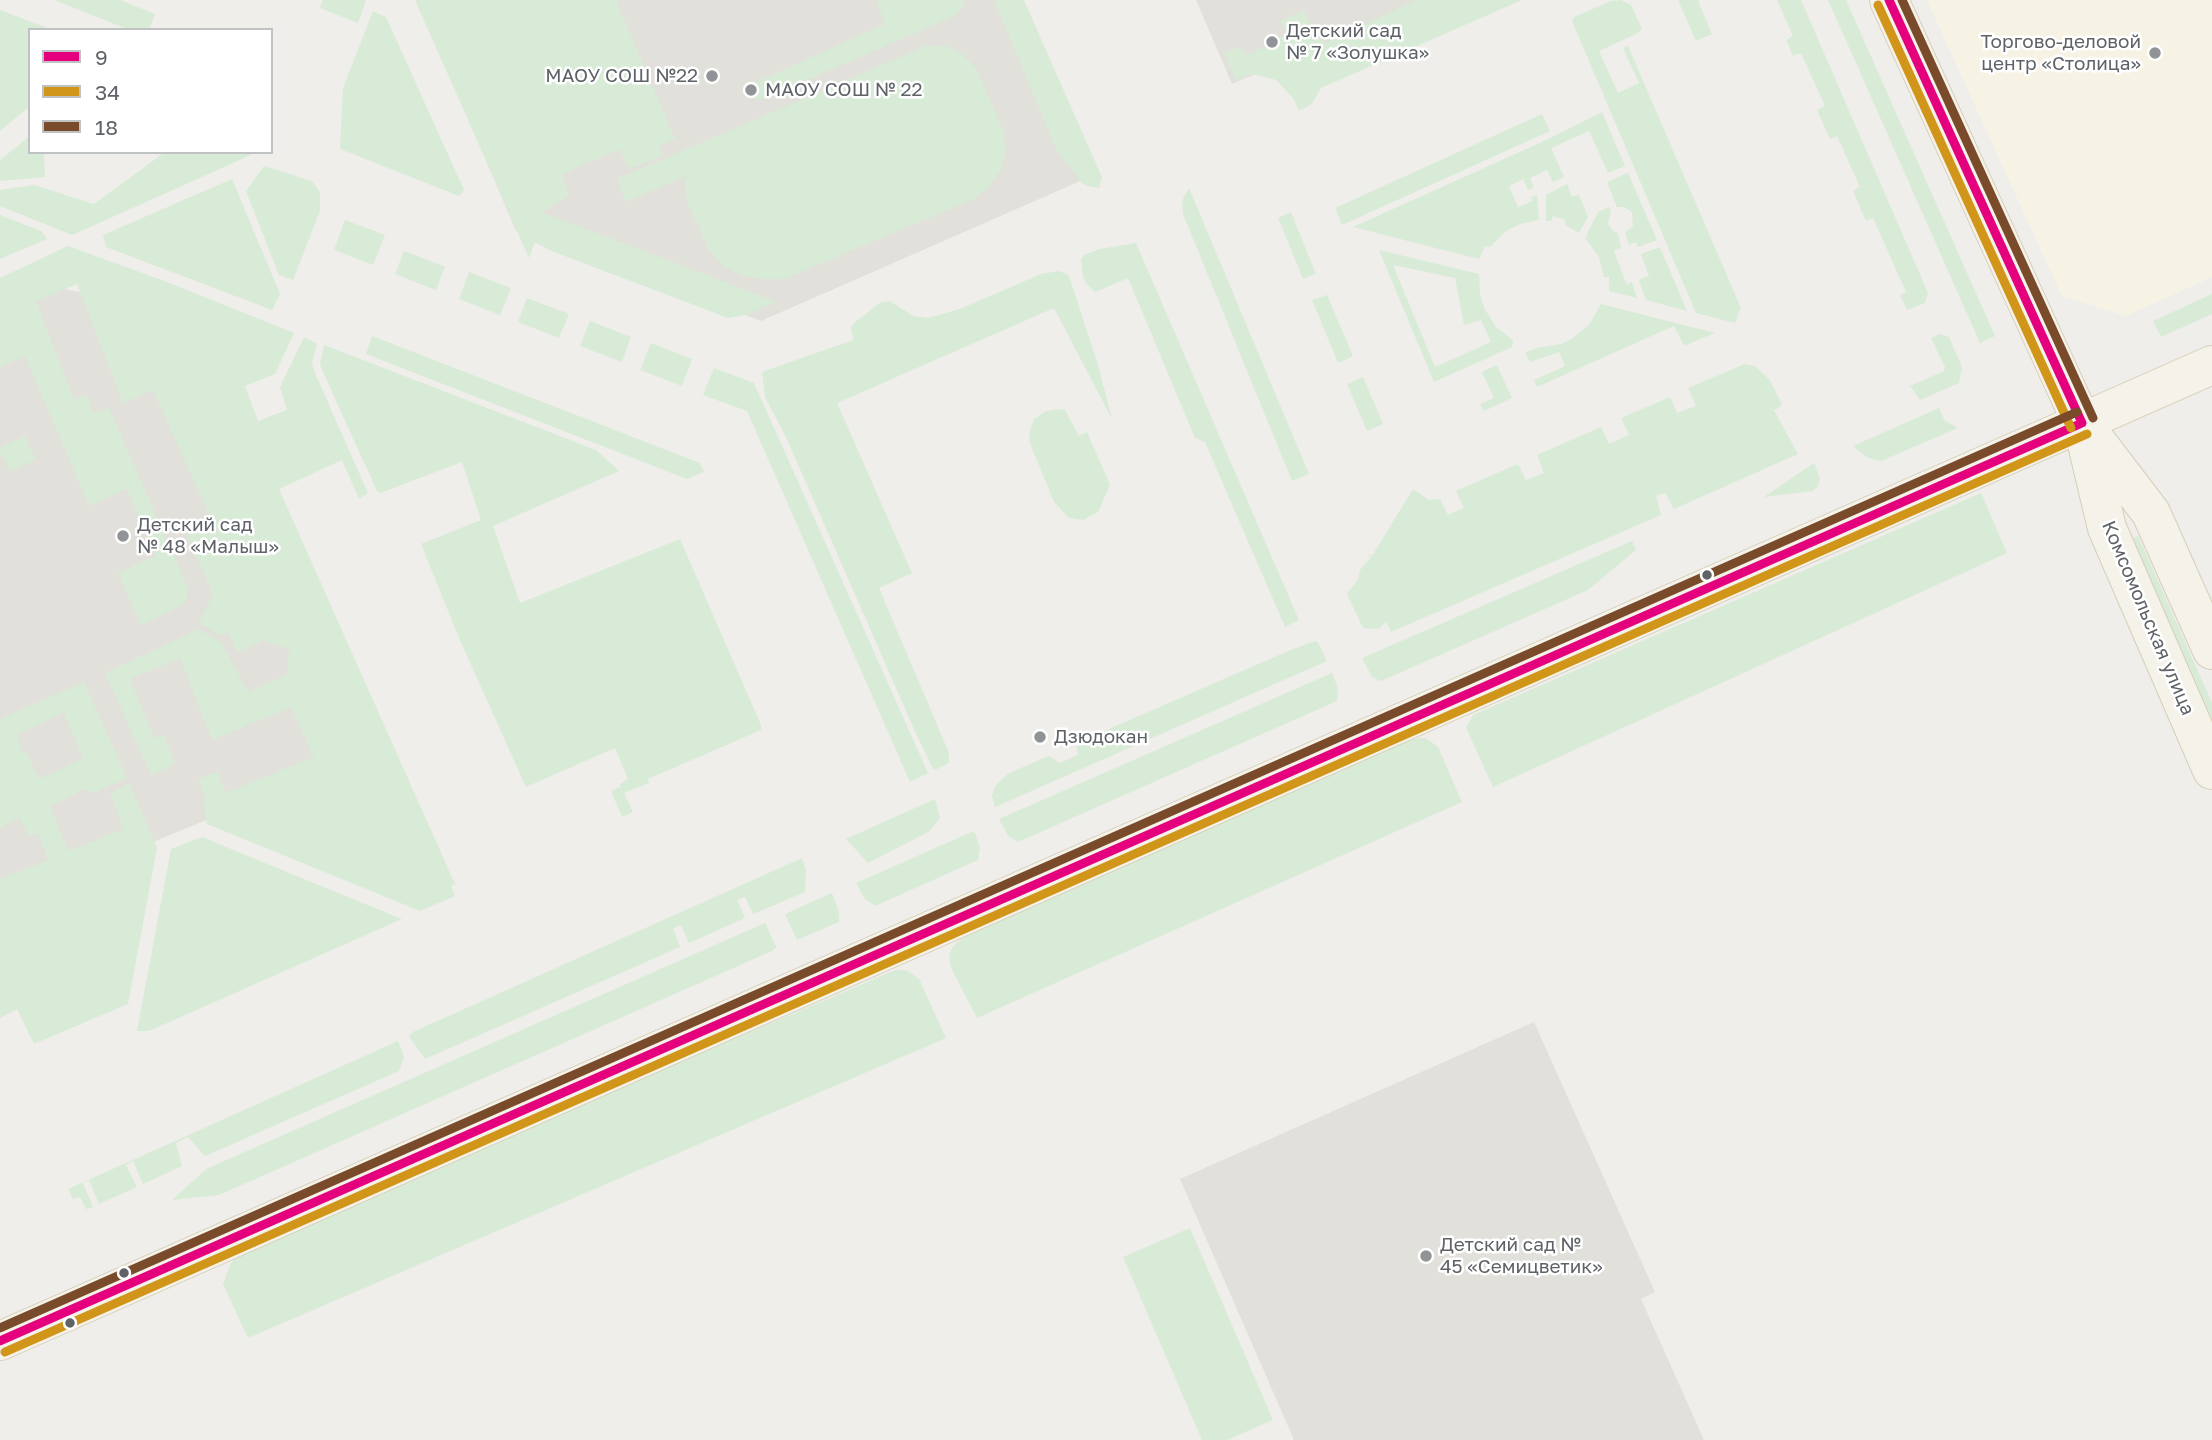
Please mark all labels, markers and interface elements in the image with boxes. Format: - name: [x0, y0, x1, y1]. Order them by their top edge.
- place label: Детский сад № 7 «Золушка»: [1286, 20, 1429, 64]
- legend: [28, 28, 273, 154]
- place label: Торгово-деловой центр «Столица»: [1981, 31, 2141, 75]
- marker: Детский сад № 7 «Золушка»: [1264, 34, 1280, 50]
- text: 9: [95, 44, 108, 70]
- marker: Торгово-деловой центр «Столица»: [2147, 45, 2163, 61]
- place label: МАОУ СОШ №22: [545, 65, 698, 87]
- marker: МАОУ СОШ №22: [704, 68, 720, 84]
- text: 34: [95, 79, 120, 105]
- place label: МАОУ СОШ № 22: [765, 79, 922, 101]
- marker: МАОУ СОШ № 22: [743, 82, 759, 98]
- text: 18: [95, 114, 118, 140]
- place label: Детский сад № 48 «Малыш»: [137, 514, 279, 558]
- street label: Комсомольская улица: [2097, 517, 2199, 719]
- marker: Детский сад № 48 «Малыш»: [115, 528, 131, 544]
- unlabelled marker: [1700, 568, 1714, 582]
- place label: Дзюдокан: [1054, 726, 1148, 748]
- marker: Дзюдокан: [1032, 729, 1048, 745]
- place label: Детский сад № 45 «Семицветик»: [1440, 1234, 1603, 1278]
- marker: Детский сад № 45 «Семицветик»: [1418, 1248, 1434, 1264]
- unlabelled marker: [117, 1266, 131, 1280]
- unlabelled marker: [63, 1316, 77, 1330]

